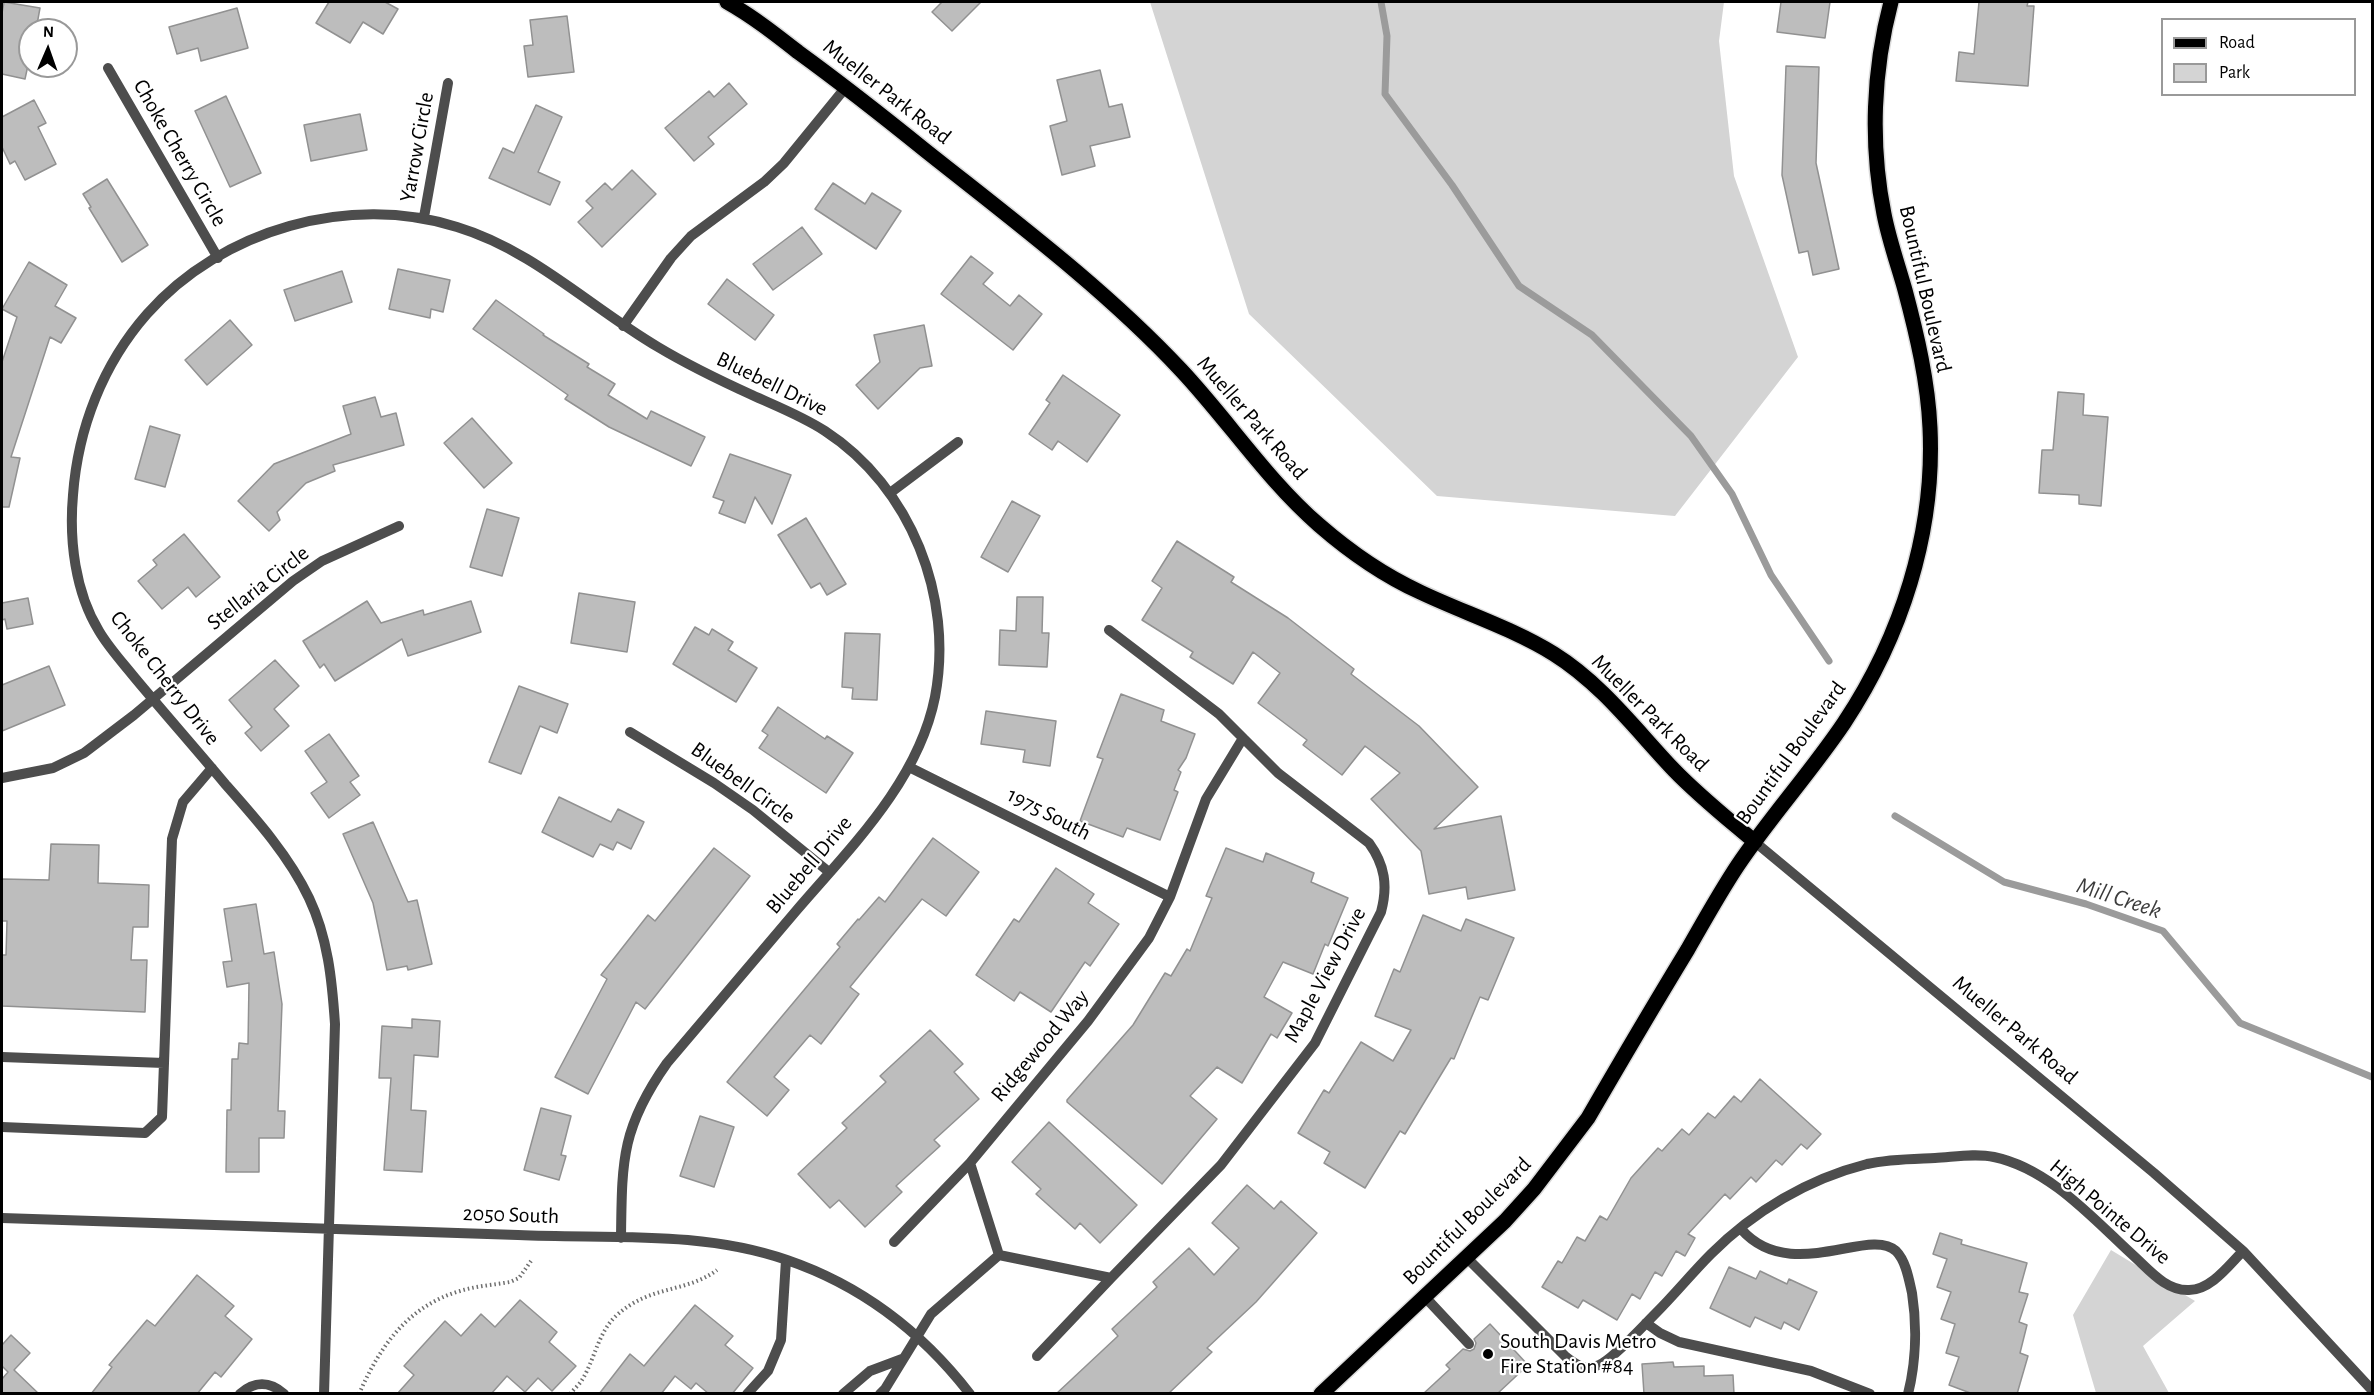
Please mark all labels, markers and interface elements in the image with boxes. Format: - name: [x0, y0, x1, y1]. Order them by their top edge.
- north arrow: [18, 18, 78, 78]
- legend: [2161, 18, 2356, 96]
- text: N: [43, 24, 54, 40]
- street label: Mueller Park Road: [818, 34, 956, 150]
- text: Road: [2219, 34, 2255, 52]
- text: Park: [2219, 64, 2250, 82]
- street label: Choke Cherry Circle: [127, 75, 233, 231]
- street label: Yarrow Circle: [394, 90, 440, 204]
- street label: Bountiful Boulevard: [1893, 203, 1957, 375]
- street label: Bluebell Drive: [712, 346, 832, 422]
- street label: Mueller Park Road: [1191, 351, 1313, 485]
- street label: Stellaria Circle: [202, 540, 314, 636]
- street label: Choke Cherry Drive: [104, 605, 226, 751]
- street label: Mueller Park Road: [1586, 649, 1714, 777]
- street label: Bountiful Boulevard: [1730, 676, 1852, 830]
- street label: Bluebell Circle: [686, 736, 800, 830]
- street label: 1975 South: [1003, 782, 1095, 846]
- street label: Bluebell Drive: [760, 810, 858, 920]
- water label: Mill Creek: [2073, 871, 2165, 925]
- street label: Maple View Drive: [1278, 903, 1372, 1047]
- street label: Mueller Park Road: [1947, 970, 2083, 1090]
- street label: Ridgewood Way: [985, 984, 1095, 1108]
- street label: Bountiful Boulevard: [1397, 1151, 1537, 1291]
- street label: High Pointe Drive: [2044, 1154, 2176, 1270]
- street label: 2050 South: [462, 1200, 560, 1230]
- place label: South Davis Metro Fire Station #84: [1500, 1328, 1657, 1380]
- marker: South Davis Metro Fire Station #84: [1481, 1347, 1495, 1361]

